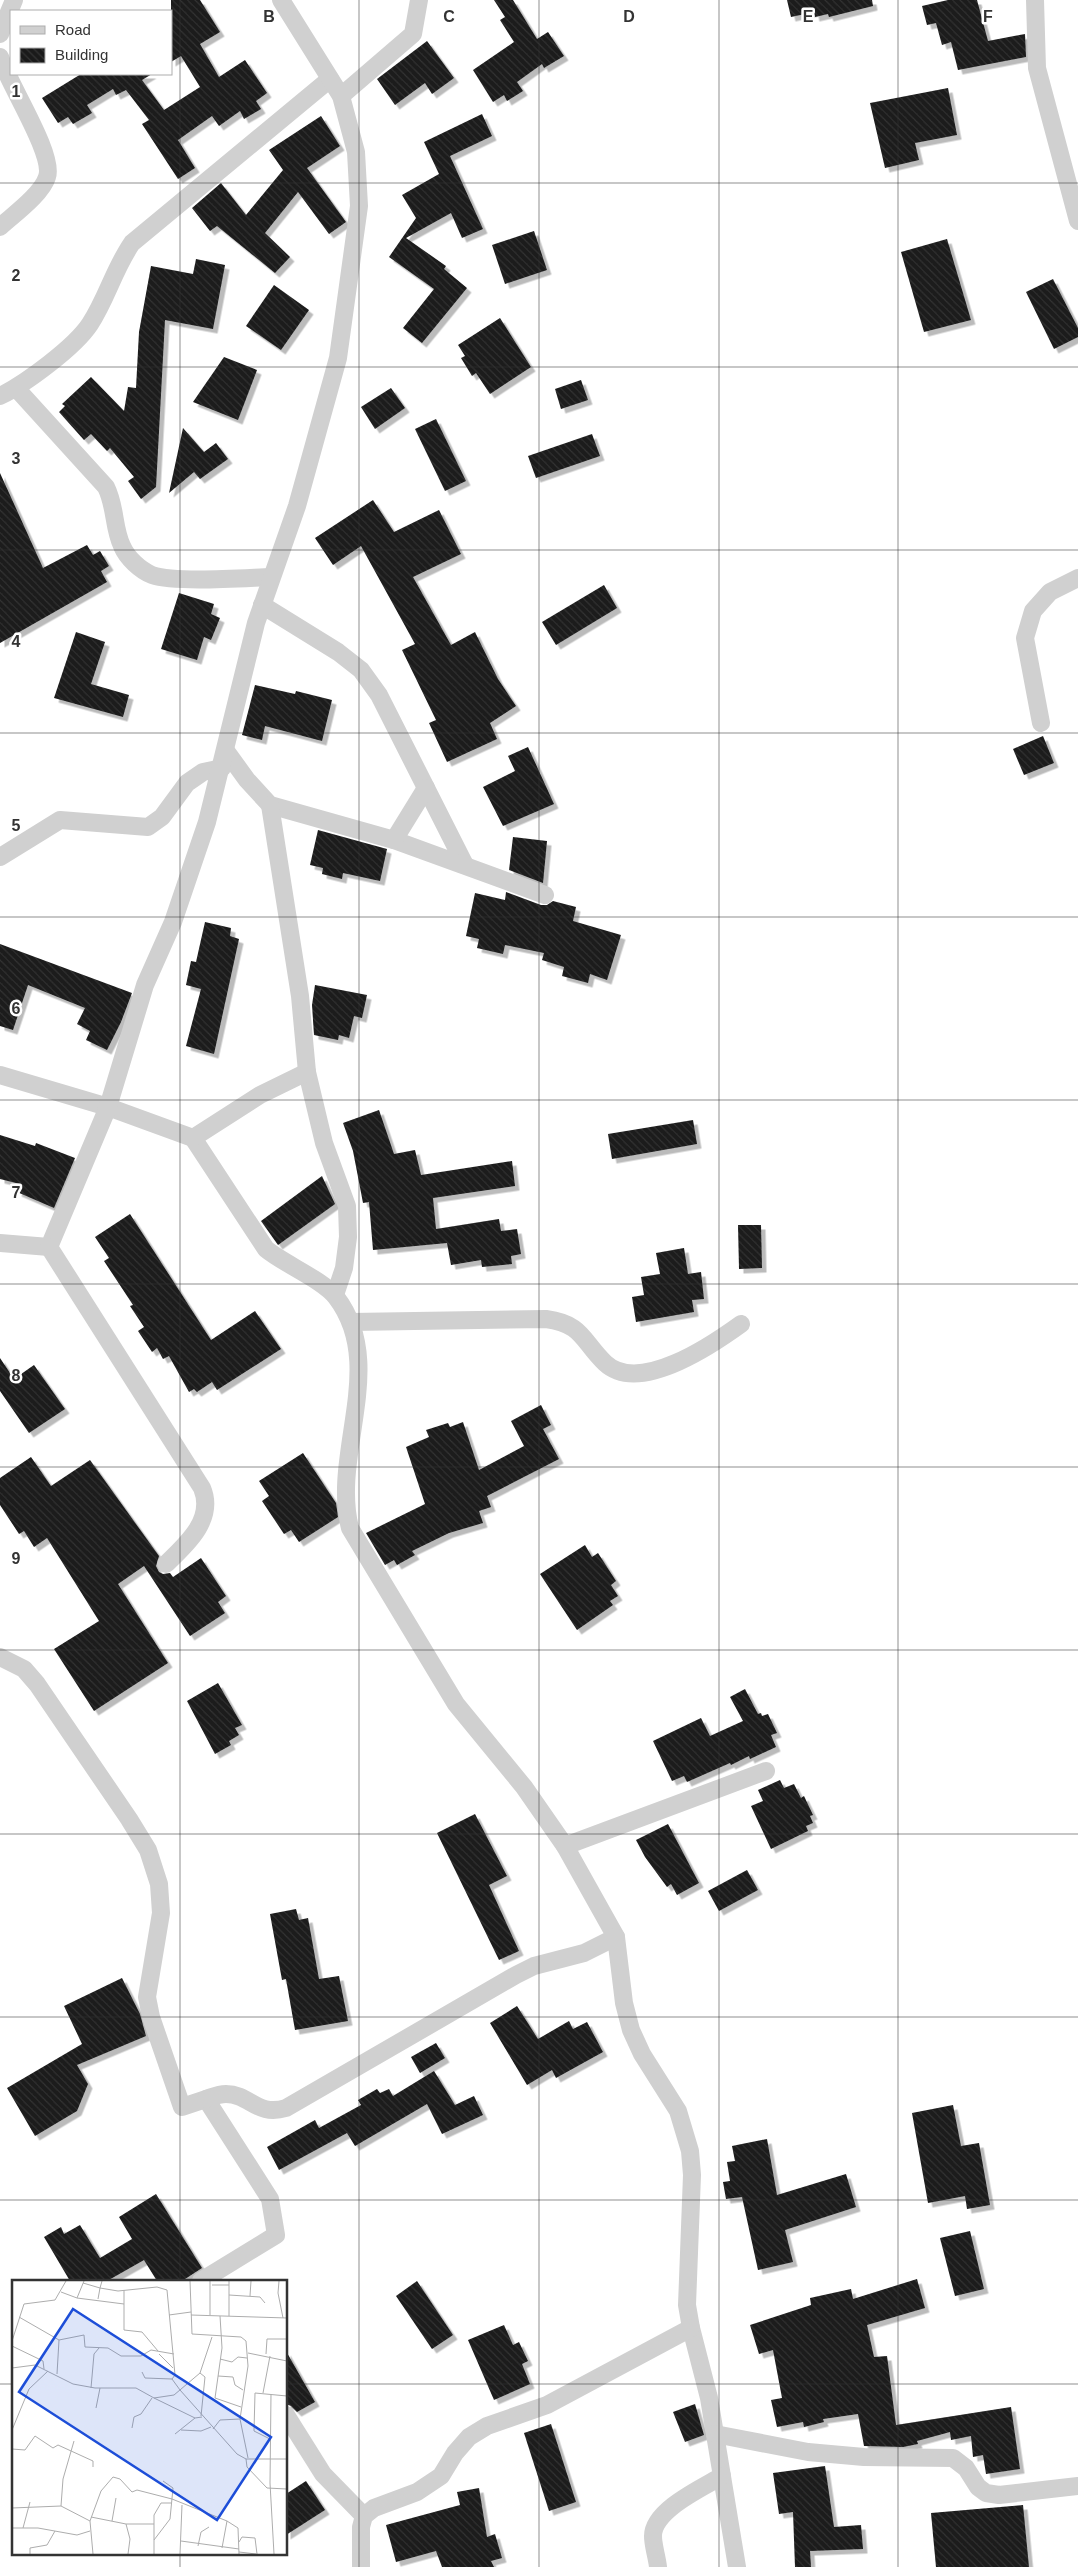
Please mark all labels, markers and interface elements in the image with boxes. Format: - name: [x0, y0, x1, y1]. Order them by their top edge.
- text: B: [263, 8, 275, 25]
- text: C: [443, 8, 455, 25]
- text: D: [623, 8, 635, 25]
- text: E: [803, 8, 814, 25]
- text: F: [983, 8, 993, 25]
- legend: [10, 10, 172, 75]
- text: Road: [55, 21, 91, 38]
- text: Building: [55, 46, 108, 63]
- text: 1: [12, 83, 21, 100]
- text: 2: [12, 267, 21, 284]
- text: 3: [12, 450, 21, 467]
- text: 4: [12, 633, 21, 650]
- text: 5: [12, 817, 21, 834]
- text: 6: [12, 1000, 21, 1017]
- text: 7: [12, 1184, 21, 1201]
- text: 8: [12, 1367, 21, 1384]
- text: 9: [12, 1550, 21, 1567]
- inset map: [12, 2280, 288, 2554]

